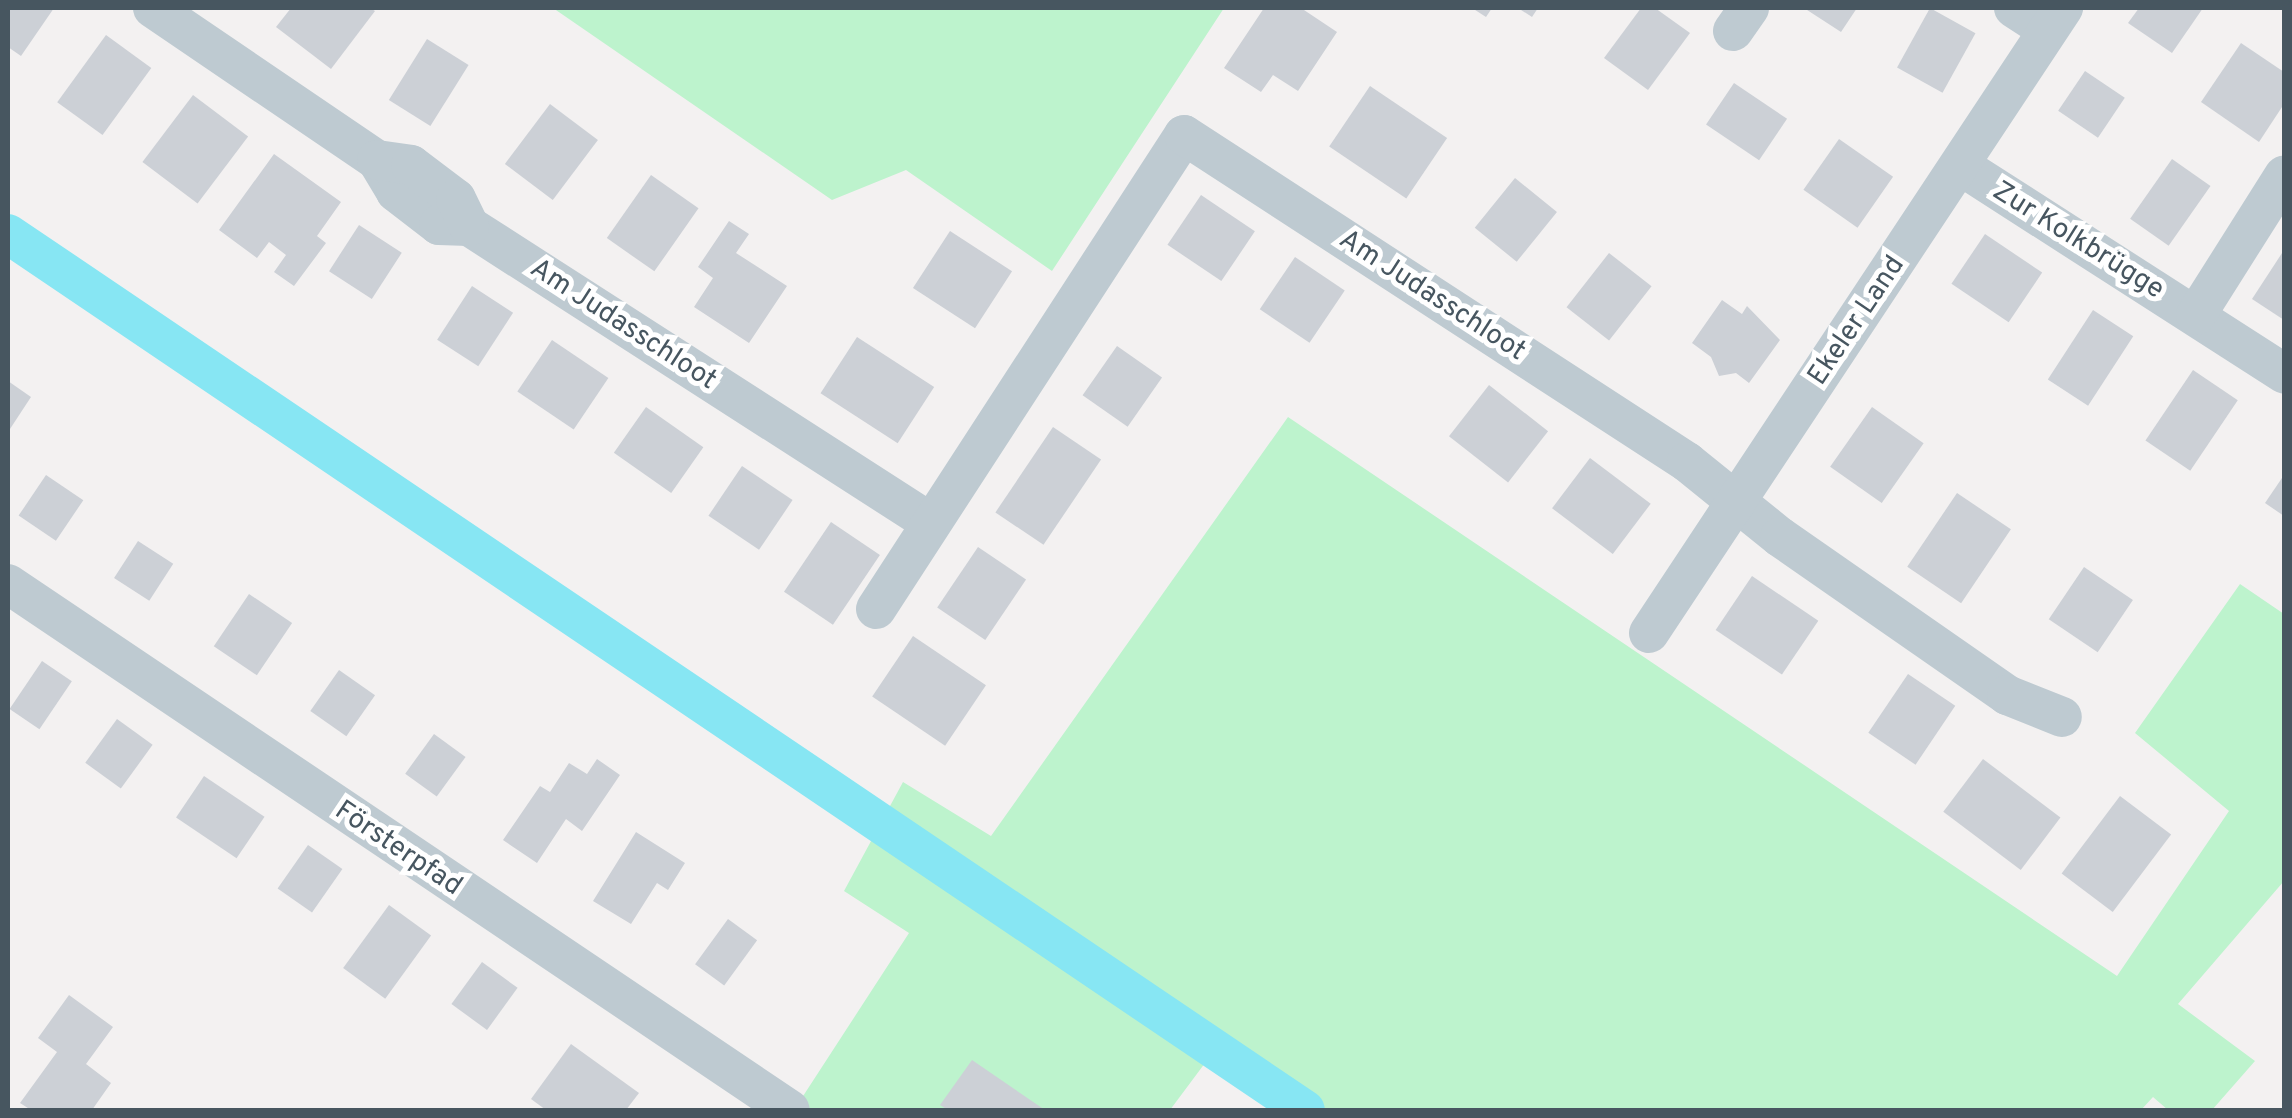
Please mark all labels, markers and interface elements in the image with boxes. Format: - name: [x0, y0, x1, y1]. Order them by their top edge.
- street label: Zur Kolkbrügge: [1986, 175, 2170, 307]
- street label: Am Judasschloot: [1332, 223, 1532, 369]
- street label: Ekeler Land: [1802, 250, 1912, 392]
- street label: Am Judasschloot: [523, 252, 723, 398]
- street label: Försterpfad: [328, 794, 468, 904]

